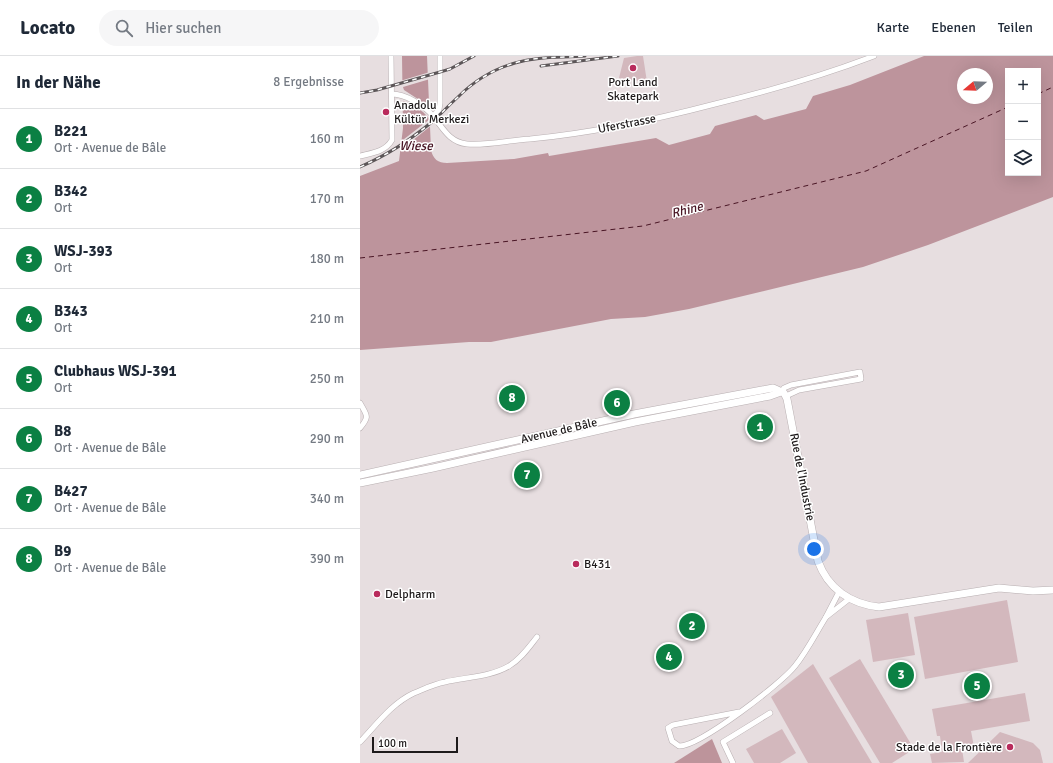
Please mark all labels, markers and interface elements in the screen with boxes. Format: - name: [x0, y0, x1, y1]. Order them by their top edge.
- search box: [99, 10, 379, 46]
- text: Locato: [20, 16, 75, 40]
- icon: search: [113, 17, 135, 39]
- text: Hier suchen: [145, 19, 221, 37]
- text: Karte: [877, 19, 909, 36]
- text: Ebenen: [931, 19, 976, 36]
- text: Teilen: [998, 19, 1033, 36]
- marker: Port Land Skatepark: [628, 63, 638, 73]
- north arrow: [957, 68, 993, 104]
- map controls: [1005, 68, 1041, 176]
- button: +: [1005, 68, 1041, 104]
- text: In der Nähe: [16, 72, 101, 93]
- text: 8 Ergebnisse: [273, 74, 344, 90]
- place label: Port Land Skatepark: [607, 75, 659, 104]
- place label: Anadolu Kültür Merkezi: [394, 98, 469, 127]
- button: −: [1005, 104, 1041, 140]
- marker: Anadolu Kültür Merkezi: [381, 107, 391, 117]
- street label: Uferstrasse: [597, 111, 657, 137]
- text: B221: [54, 122, 88, 140]
- text: 1: [25, 131, 33, 147]
- text: 160 m: [310, 131, 344, 147]
- water label: Wiese: [399, 138, 434, 154]
- text: Ort · Avenue de Bâle: [54, 140, 166, 156]
- button: layers: [1005, 140, 1041, 176]
- text: B342: [54, 182, 88, 200]
- text: 2: [25, 191, 33, 207]
- text: 170 m: [310, 191, 344, 207]
- water label: Rhine: [670, 198, 706, 222]
- text: Ort: [54, 200, 72, 216]
- text: WSJ-393: [54, 242, 113, 260]
- text: 3: [25, 251, 33, 267]
- text: 180 m: [310, 251, 344, 267]
- text: Ort: [54, 260, 72, 276]
- text: B343: [54, 302, 88, 320]
- text: 4: [25, 311, 33, 327]
- text: 210 m: [310, 311, 344, 327]
- text: Ort: [54, 320, 72, 336]
- text: Clubhaus WSJ-391: [54, 362, 177, 380]
- text: 5: [25, 371, 33, 387]
- text: 250 m: [310, 371, 344, 387]
- text: Ort: [54, 380, 72, 396]
- pin: 8: [499, 383, 525, 413]
- pin: 6: [604, 388, 630, 418]
- pin: 1: [747, 412, 773, 442]
- street label: Avenue de Bâle: [519, 415, 599, 447]
- text: B8: [54, 422, 71, 440]
- text: 6: [25, 431, 33, 447]
- text: 290 m: [310, 431, 344, 447]
- street label: Rue de l'Industrie: [786, 432, 818, 522]
- text: Ort · Avenue de Bâle: [54, 440, 166, 456]
- pin: 7: [514, 460, 540, 490]
- text: B427: [54, 482, 88, 500]
- text: 7: [25, 491, 33, 507]
- text: 340 m: [310, 491, 344, 507]
- text: Ort · Avenue de Bâle: [54, 500, 166, 516]
- your location: [804, 539, 824, 559]
- text: B9: [54, 542, 71, 560]
- text: 8: [25, 551, 33, 567]
- text: 390 m: [310, 551, 344, 567]
- place label: B431: [584, 557, 611, 572]
- marker: B431: [571, 559, 581, 569]
- text: Ort · Avenue de Bâle: [54, 560, 166, 576]
- place label: Delpharm: [385, 587, 435, 602]
- marker: Delpharm: [372, 589, 382, 599]
- pin: 2: [679, 611, 705, 641]
- pin: 4: [656, 642, 682, 672]
- pin: 3: [888, 660, 914, 690]
- pin: 5: [964, 671, 990, 701]
- scale bar: [372, 735, 458, 754]
- text: 100 m: [378, 737, 407, 750]
- place label: Stade de la Frontière: [896, 740, 1002, 755]
- marker: Stade de la Frontière: [1005, 742, 1015, 752]

